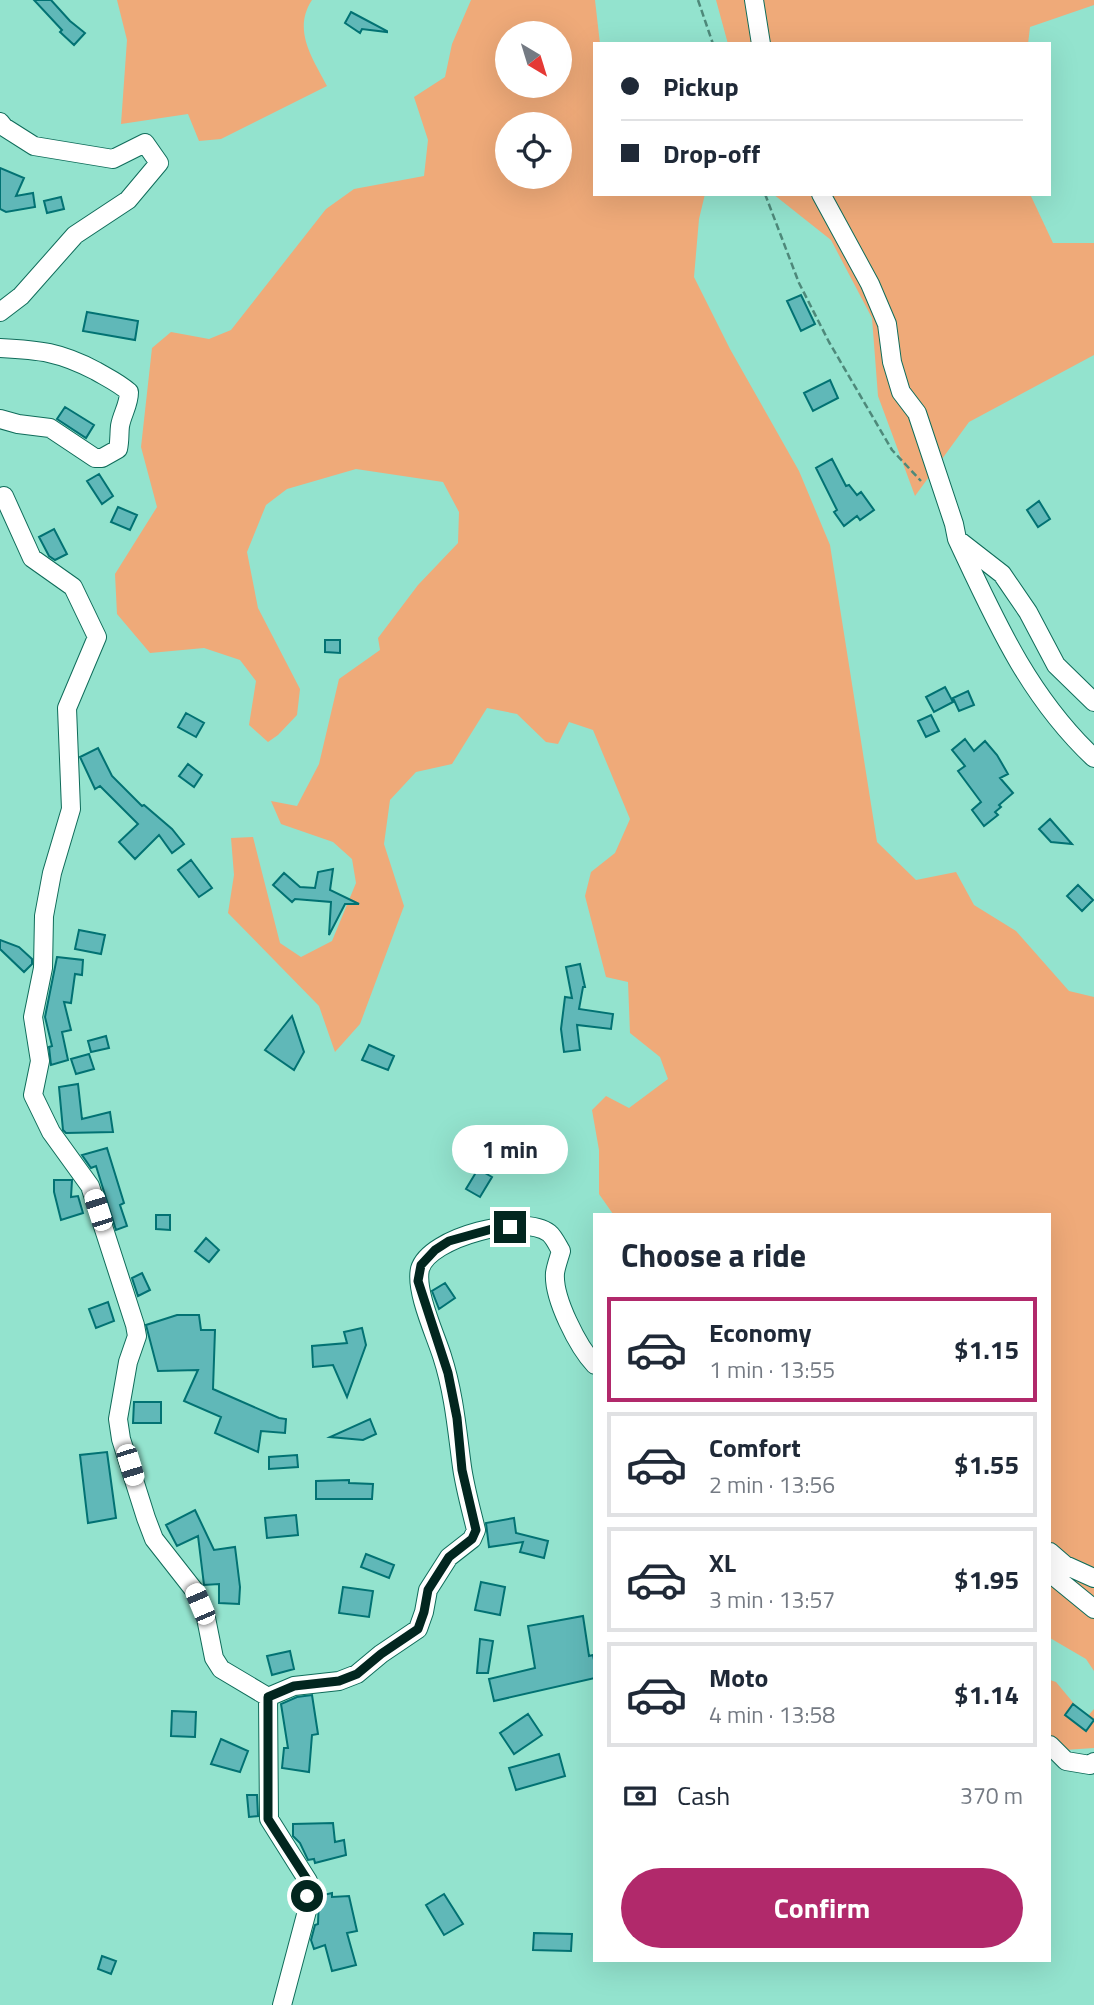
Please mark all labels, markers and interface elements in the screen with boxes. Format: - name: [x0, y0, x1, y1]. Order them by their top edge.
- north arrow: [495, 21, 572, 98]
- map controls: [495, 21, 572, 189]
- text: Pickup: [663, 67, 739, 106]
- button: locate: [495, 112, 572, 189]
- text: Drop-off: [663, 134, 760, 173]
- callout: 1 min: [452, 1126, 568, 1174]
- text: 1 min: [482, 1132, 538, 1167]
- car: [82, 1187, 115, 1233]
- route end: [494, 1211, 526, 1243]
- text: Choose a ride: [621, 1231, 806, 1279]
- text: Economy: [709, 1313, 811, 1352]
- icon: car: [625, 1318, 688, 1381]
- text: $1.15: [954, 1330, 1019, 1369]
- text: 1 min · 13:55: [709, 1352, 835, 1387]
- text: Comfort: [709, 1428, 801, 1467]
- icon: car: [625, 1433, 688, 1496]
- car: [114, 1442, 147, 1488]
- text: $1.55: [954, 1445, 1019, 1484]
- text: 2 min · 13:56: [709, 1467, 835, 1502]
- text: XL: [709, 1543, 736, 1582]
- icon: car: [625, 1548, 688, 1611]
- text: $1.95: [954, 1560, 1019, 1599]
- car: [183, 1581, 218, 1627]
- text: 3 min · 13:57: [709, 1582, 835, 1617]
- text: Moto: [709, 1658, 768, 1697]
- icon: car: [625, 1663, 688, 1726]
- text: $1.14: [954, 1675, 1019, 1714]
- text: 4 min · 13:58: [709, 1697, 835, 1732]
- text: Cash: [677, 1776, 730, 1815]
- icon: cash: [621, 1777, 659, 1815]
- text: 370 m: [960, 1778, 1023, 1813]
- button: Confirm: [621, 1868, 1023, 1948]
- route start: [291, 1880, 323, 1912]

